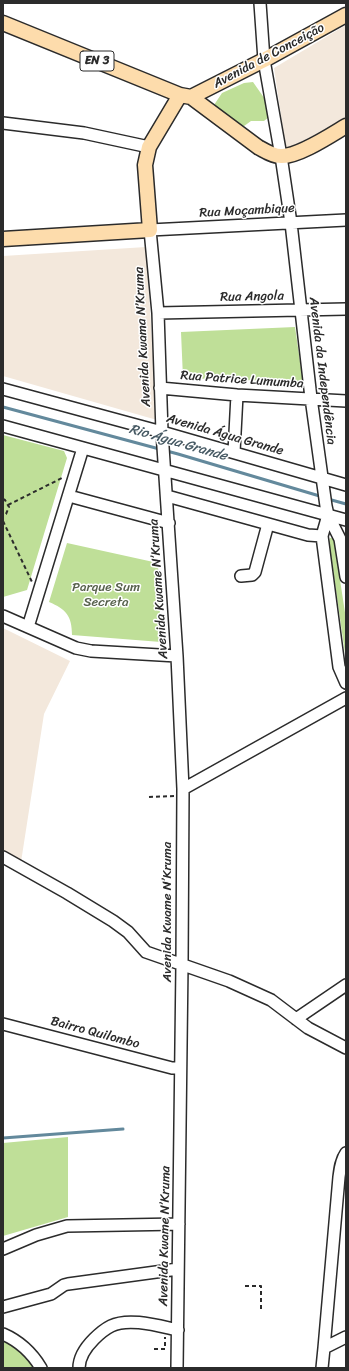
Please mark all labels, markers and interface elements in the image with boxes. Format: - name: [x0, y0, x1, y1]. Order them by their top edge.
- street label: Avenida de Conceição: [211, 20, 327, 92]
- road number: EN 3: [80, 51, 114, 71]
- street label: Rua Moçambique: [199, 201, 295, 221]
- street label: Avenida Kwama N’Kruma: [132, 267, 154, 407]
- street label: Rua Angola: [220, 289, 284, 305]
- street label: Avenida da Independência: [305, 296, 339, 446]
- street label: Rua Patrice Lumumba: [180, 368, 304, 392]
- street label: Avenida Água Grande: [165, 411, 285, 459]
- water label: Rio Água Grande: [127, 421, 229, 465]
- street label: Avenida Kwame N’Kruma: [146, 518, 172, 660]
- park label: Parque Sum Secreta: [72, 580, 140, 611]
- street label: Avenida Kwame N’Kruma: [160, 842, 176, 982]
- street label: Bairro Quilombo: [49, 1014, 141, 1052]
- street label: Avenida Kwame N’Kruma: [156, 1166, 174, 1306]

